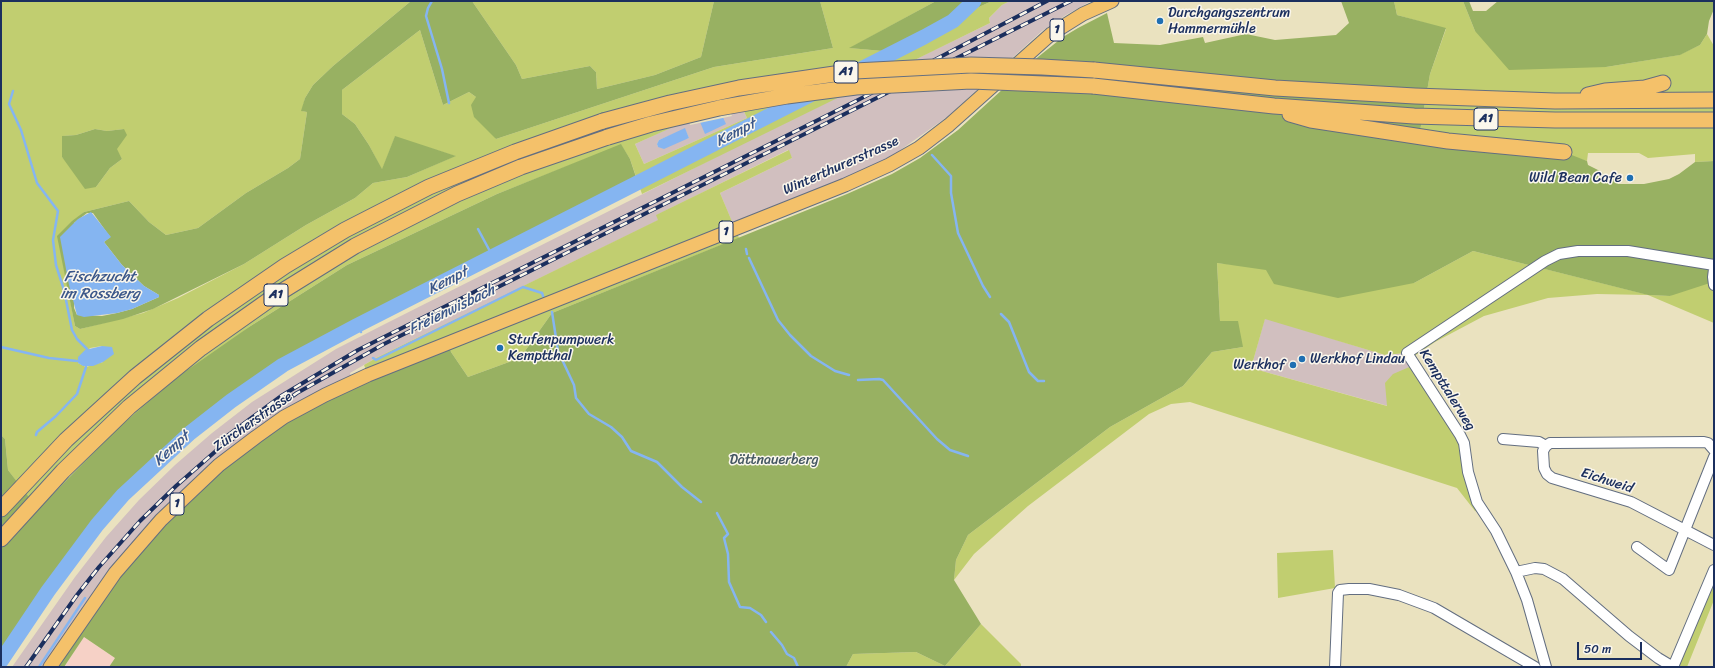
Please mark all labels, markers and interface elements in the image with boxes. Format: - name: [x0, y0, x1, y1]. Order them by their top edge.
- place label: Durchgangszentrum Hammermühle: [1168, 5, 1290, 38]
- marker: Durchgangszentrum Hammermühle: [1155, 16, 1165, 26]
- road number: 1: [1050, 19, 1064, 41]
- road number: A1: [834, 61, 858, 83]
- road number: A1: [1474, 108, 1498, 130]
- water label: Kempt: [713, 115, 759, 151]
- street label: Winterthurerstrasse: [781, 133, 901, 199]
- place label: Wild Bean Cafe: [1529, 170, 1622, 186]
- marker: Wild Bean Cafe: [1625, 173, 1635, 183]
- road number: 1: [719, 221, 733, 243]
- water label: Kempt: [425, 263, 471, 299]
- water label: Fischzucht im Rossberg: [60, 268, 140, 303]
- water label: Freienwisbach: [406, 281, 498, 339]
- road number: A1: [264, 284, 288, 306]
- place label: Stufenpumpwerk Kemptthal: [508, 332, 614, 364]
- marker: Stufenpumpwerk Kemptthal: [495, 343, 505, 353]
- street label: Kempttalerweg: [1415, 346, 1479, 434]
- place label: Werkhof Lindau: [1310, 351, 1405, 367]
- marker: Werkhof Lindau: [1297, 354, 1307, 364]
- place label: Werkhof: [1233, 357, 1285, 373]
- marker: Werkhof: [1288, 360, 1298, 370]
- street label: Zürcherstrasse: [210, 389, 296, 455]
- water label: Kempt: [150, 428, 194, 470]
- park label: Dättnauerberg: [729, 452, 819, 468]
- street label: Eichweid: [1579, 465, 1635, 497]
- road number: 1: [170, 493, 184, 515]
- scale bar: [1579, 634, 1644, 660]
- text: 50 m: [1584, 638, 1611, 660]

